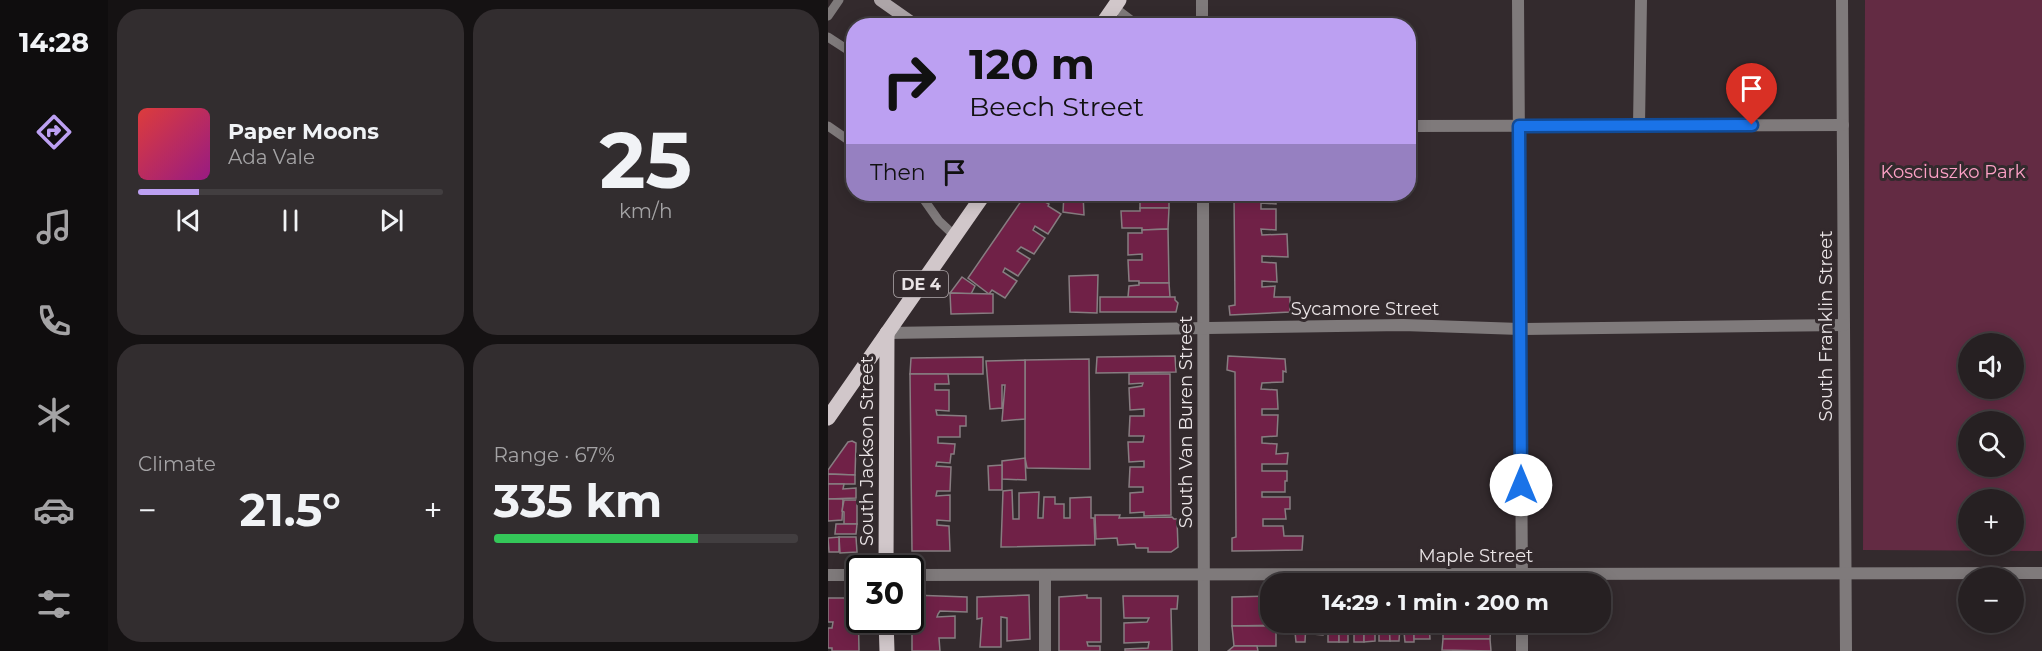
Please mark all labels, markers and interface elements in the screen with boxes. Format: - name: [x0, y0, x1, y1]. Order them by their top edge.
- text: 14:28: [19, 26, 89, 59]
- text: 120 m: [969, 38, 1095, 90]
- icon: right: [870, 42, 948, 120]
- pin: [1726, 63, 1777, 125]
- icon: arrive: [1735, 72, 1768, 105]
- text: Beech Street: [969, 90, 1144, 123]
- icon: directions: [33, 111, 75, 153]
- text: 25: [600, 112, 692, 208]
- text: Paper Moons: [228, 118, 379, 145]
- text: Ada Vale: [228, 145, 315, 169]
- icon: arrive: [938, 156, 971, 189]
- text: Then: [870, 159, 926, 186]
- park label: Kosciuszko Park: [1881, 161, 2026, 183]
- text: km/h: [619, 199, 672, 223]
- icon: previous: [172, 204, 205, 237]
- icon: pause: [274, 204, 307, 237]
- icon: next: [375, 204, 408, 237]
- icon: music: [33, 206, 75, 248]
- street label: South Franklin Street: [1815, 231, 1837, 421]
- road number: DE 4: [894, 271, 948, 297]
- street label: Sycamore Street: [1291, 298, 1439, 320]
- icon: phone: [33, 300, 75, 342]
- street label: South Van Buren Street: [1175, 316, 1197, 528]
- map controls: [1958, 333, 2024, 633]
- button: sound: [1958, 333, 2024, 399]
- street label: South Jackson Street: [856, 356, 878, 546]
- icon: climate: [33, 394, 75, 436]
- button: search: [1958, 411, 2024, 477]
- text: Range · 67%: [494, 443, 615, 467]
- text: Climate: [138, 452, 216, 476]
- position arrow: [1489, 453, 1553, 517]
- text: 335 km: [494, 473, 662, 528]
- text: 21.5°: [240, 482, 341, 537]
- icon: car: [33, 489, 75, 531]
- button: +: [1958, 489, 2024, 555]
- text: −: [138, 490, 157, 530]
- text: +: [424, 490, 443, 530]
- street label: Maple Street: [1419, 545, 1533, 567]
- speed limit sign: 30: [846, 555, 924, 633]
- button: −: [1958, 567, 2024, 633]
- icon: filters: [33, 583, 75, 625]
- text: 14:29 · 1 min · 200 m: [1322, 589, 1549, 616]

